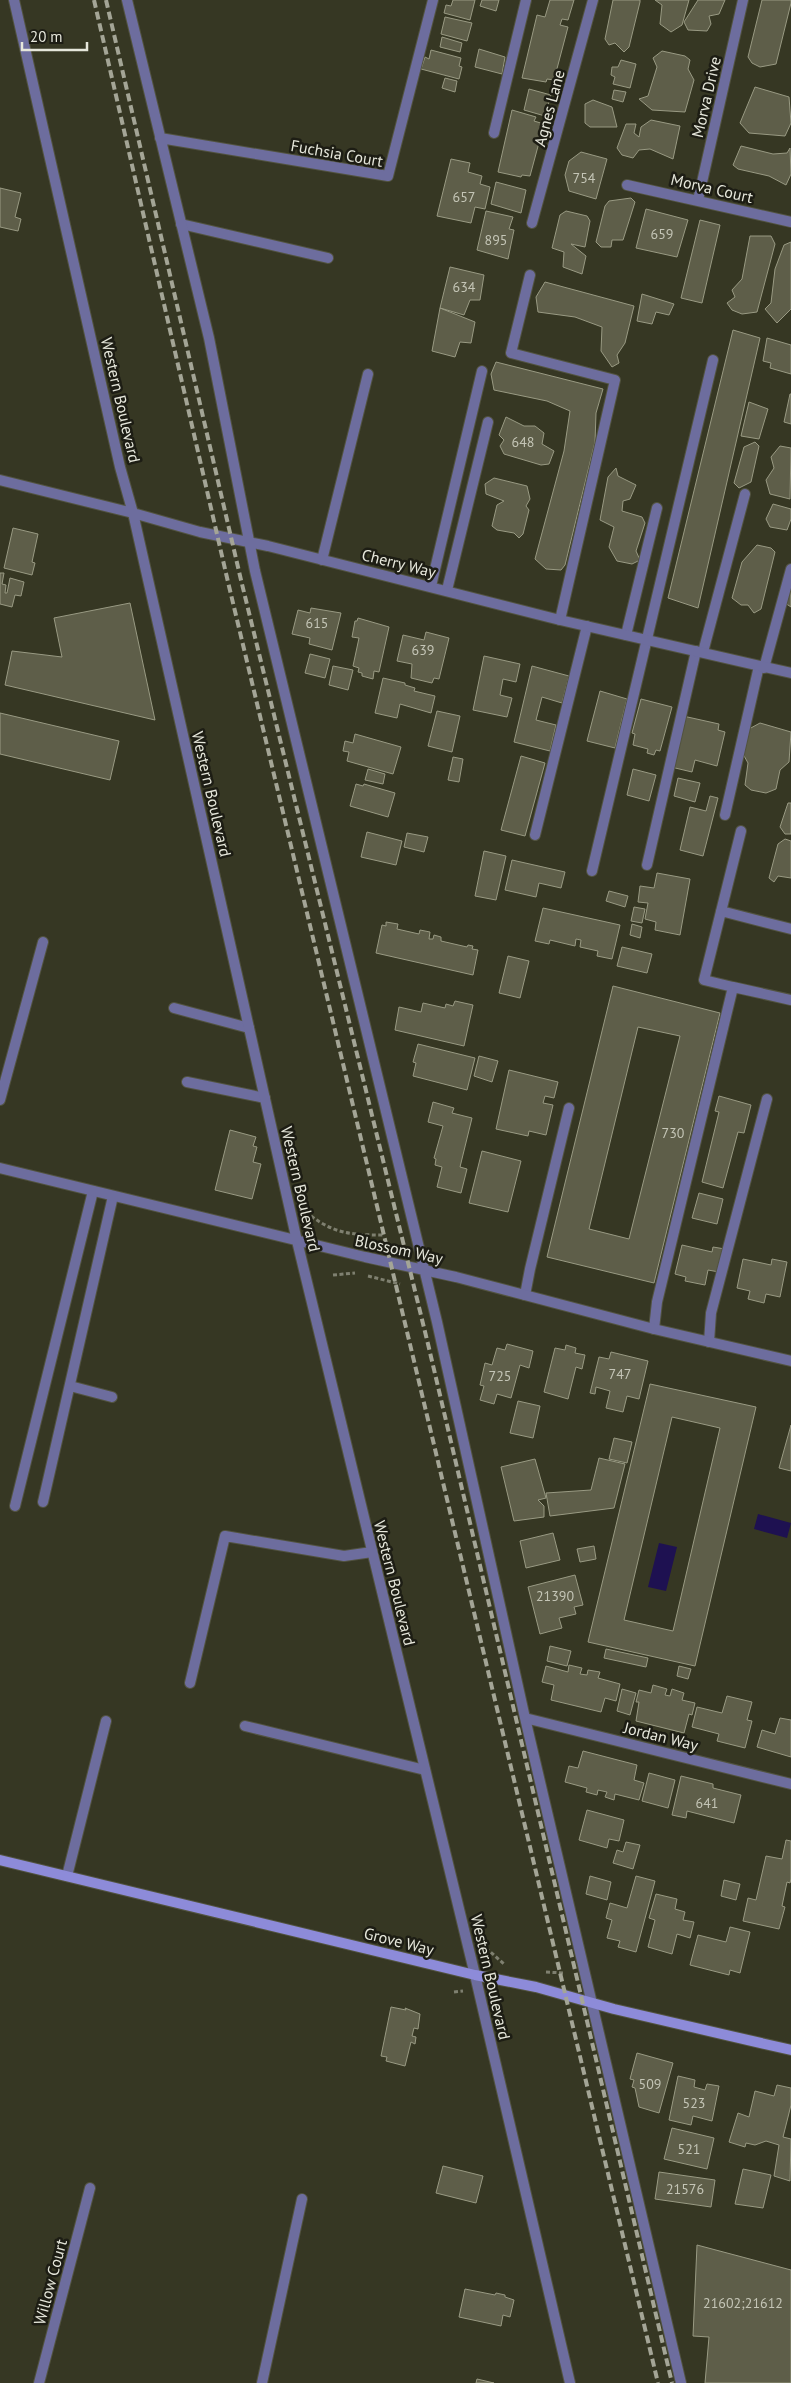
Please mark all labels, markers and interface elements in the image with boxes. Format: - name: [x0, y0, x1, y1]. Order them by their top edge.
- scale bar: [22, 20, 88, 52]
- text: 20 m: [30, 27, 63, 46]
- street label: Morva Drive: [687, 55, 725, 139]
- street label: Agnes Lane: [529, 68, 569, 148]
- street label: Fuchsia Court: [289, 135, 385, 171]
- house number: 754: [573, 169, 596, 187]
- street label: Morva Court: [669, 169, 756, 207]
- house number: 657: [453, 188, 475, 206]
- house number: 659: [651, 225, 673, 243]
- house number: 895: [485, 231, 507, 249]
- house number: 634: [453, 278, 476, 296]
- street label: Western Boulevard: [97, 335, 145, 465]
- house number: 648: [512, 433, 534, 451]
- street label: Cherry Way: [360, 544, 439, 582]
- house number: 615: [306, 614, 328, 632]
- house number: 639: [412, 641, 434, 659]
- street label: Western Boulevard: [188, 729, 236, 859]
- street label: Western Boulevard: [277, 1124, 325, 1254]
- house number: 730: [662, 1124, 685, 1142]
- street label: Blossom Way: [353, 1230, 445, 1268]
- house number: 747: [609, 1365, 631, 1383]
- house number: 725: [489, 1367, 511, 1385]
- street label: Western Boulevard: [370, 1518, 420, 1648]
- house number: 21390: [536, 1587, 574, 1605]
- street label: Jordan Way: [621, 1717, 701, 1755]
- house number: 641: [696, 1794, 718, 1812]
- street label: Western Boulevard: [467, 1912, 515, 2042]
- street label: Grove Way: [362, 1923, 437, 1959]
- house number: 509: [639, 2075, 661, 2093]
- house number: 523: [683, 2094, 705, 2112]
- house number: 521: [678, 2140, 700, 2158]
- house number: 21576: [666, 2180, 704, 2198]
- street label: Willow Court: [29, 2236, 71, 2327]
- house number: 21602;21612: [703, 2294, 783, 2312]

